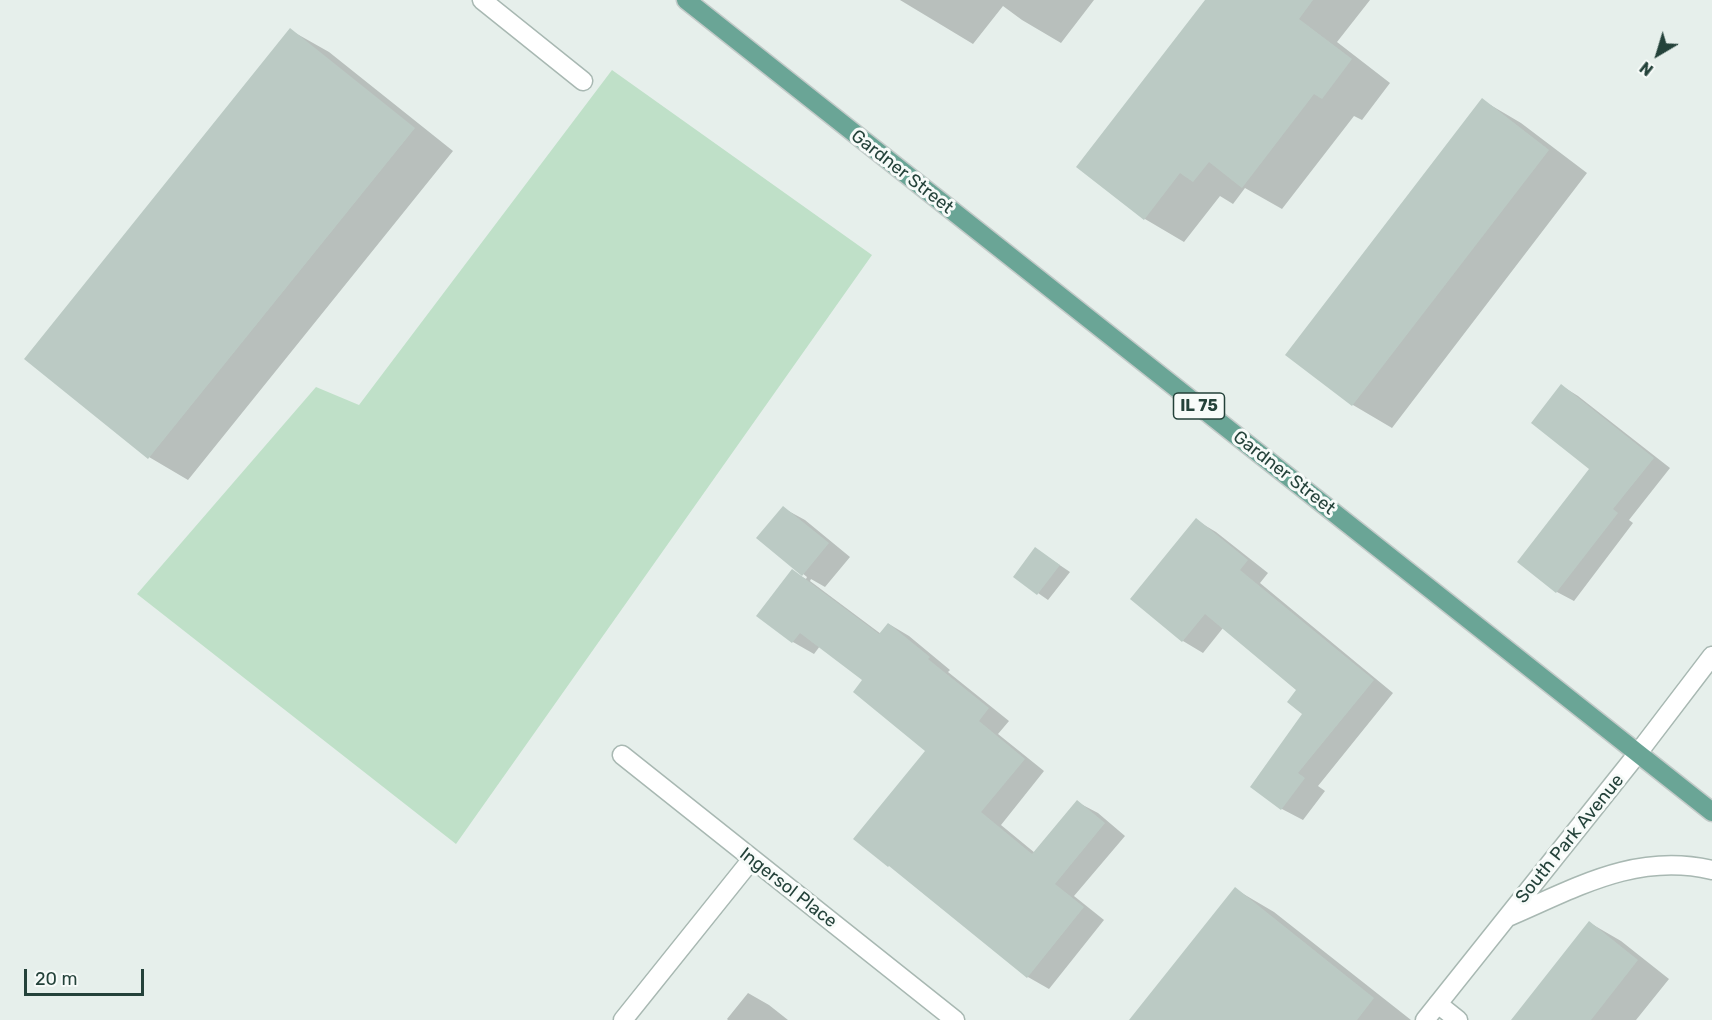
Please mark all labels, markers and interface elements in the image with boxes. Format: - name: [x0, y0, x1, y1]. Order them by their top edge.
- north arrow: [1628, 24, 1688, 84]
- text: N: [1636, 58, 1657, 80]
- street label: Gardner Street: [847, 125, 957, 219]
- road number: IL 75: [1174, 393, 1224, 419]
- street label: Gardner Street: [1229, 426, 1339, 520]
- street label: South Park Avenue: [1511, 770, 1629, 908]
- street label: Ingersol Place: [735, 843, 841, 933]
- scale bar: [27, 957, 147, 995]
- text: 20 m: [35, 968, 77, 990]

